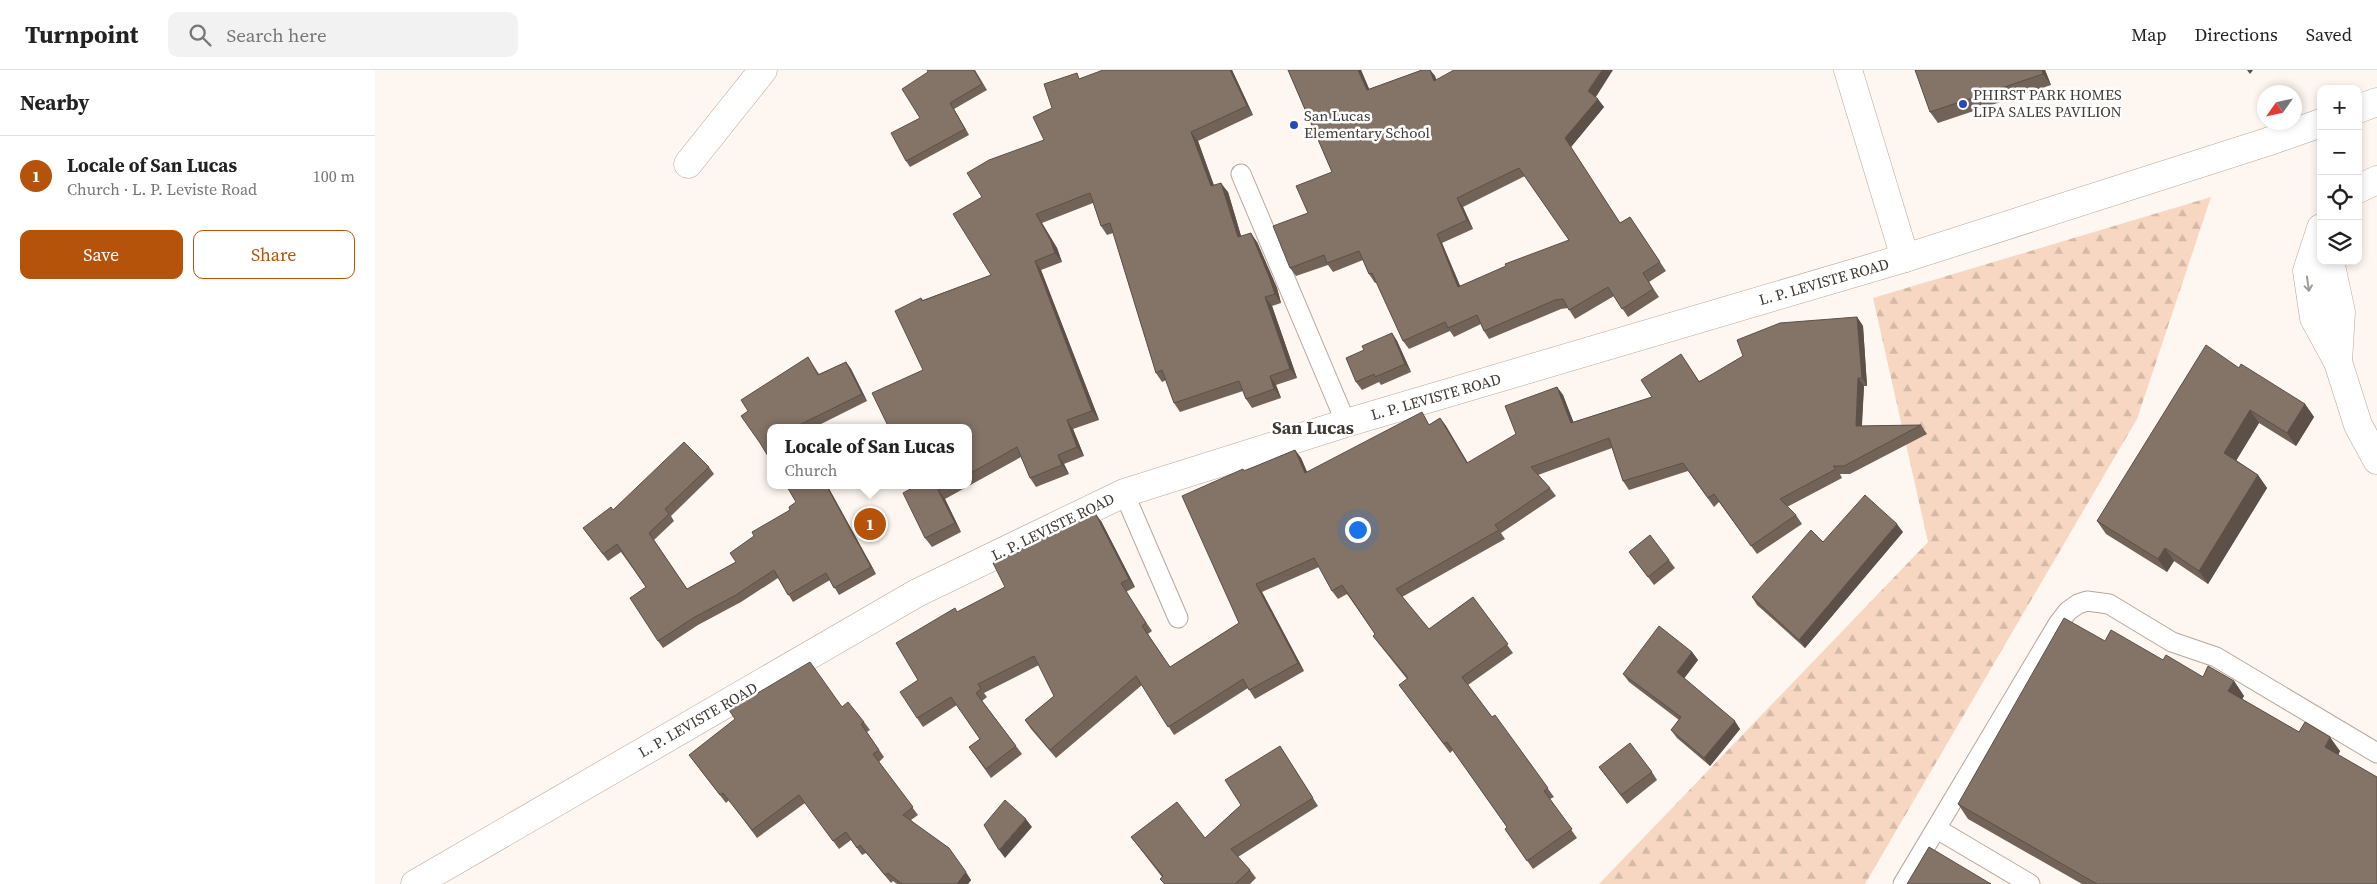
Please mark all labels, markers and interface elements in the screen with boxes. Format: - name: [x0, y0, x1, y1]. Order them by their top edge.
- search box: [168, 12, 518, 57]
- text: Turnpoint: [25, 18, 138, 51]
- icon: search: [186, 21, 214, 49]
- text: Search here: [226, 22, 327, 48]
- text: Map: [2131, 22, 2167, 47]
- text: Directions: [2195, 22, 2278, 47]
- text: Saved: [2306, 22, 2352, 47]
- place label: PHIRST PARK HOMES LIPA SALES PAVILION: [1973, 84, 2122, 122]
- north arrow: [2257, 85, 2302, 130]
- map controls: [2317, 85, 2362, 265]
- button: +: [2317, 85, 2362, 130]
- text: Nearby: [20, 88, 90, 117]
- marker: PHIRST PARK HOMES LIPA SALES PAVILION: [1957, 98, 1969, 110]
- place label: San Lucas Elementary School: [1304, 105, 1431, 143]
- marker: San Lucas Elementary School: [1288, 119, 1300, 131]
- button: −: [2317, 130, 2362, 175]
- text: Locale of San Lucas: [67, 152, 237, 178]
- text: 1: [32, 165, 40, 187]
- text: 100 m: [313, 165, 355, 187]
- button: locate: [2317, 175, 2362, 220]
- text: Church · L. P. Leviste Road: [67, 178, 257, 200]
- button: layers: [2317, 220, 2362, 265]
- button: Save: [20, 230, 183, 279]
- button: Share: [193, 230, 355, 279]
- street label: L. P. LEVISTE ROAD: [1756, 253, 1891, 310]
- one-way arrow: [2303, 276, 2313, 292]
- street label: L. P. LEVISTE ROAD: [1368, 368, 1503, 425]
- district label: San Lucas: [1272, 415, 1354, 440]
- popup: [767, 424, 972, 489]
- text: Locale of San Lucas: [784, 433, 955, 459]
- text: Church: [784, 459, 837, 481]
- street label: L. P. LEVISTE ROAD: [988, 488, 1118, 565]
- pin: 1: [854, 505, 886, 543]
- your location: [1345, 517, 1371, 543]
- street label: L. P. LEVISTE ROAD: [634, 677, 761, 762]

